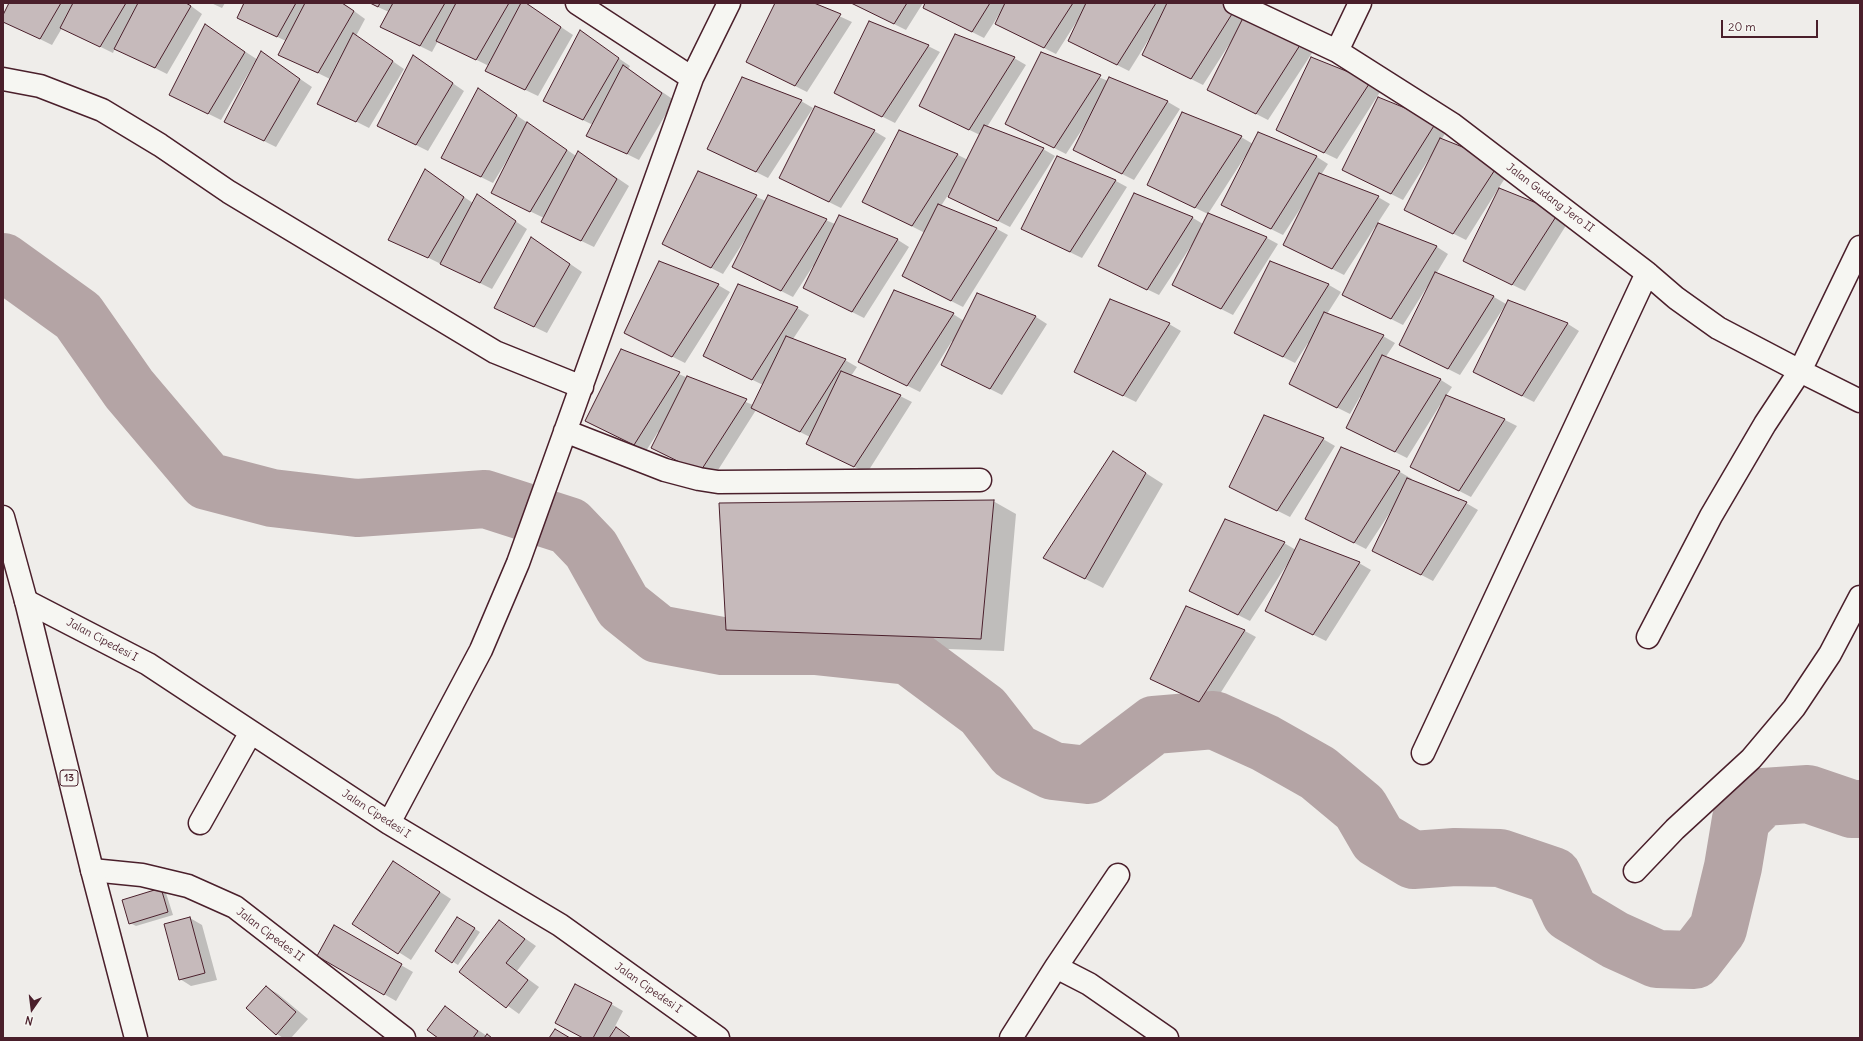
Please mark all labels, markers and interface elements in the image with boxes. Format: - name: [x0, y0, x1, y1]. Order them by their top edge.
- scale bar: [1723, 12, 1820, 38]
- text: 20 m: [1728, 19, 1756, 34]
- street label: Jalan Gudang Jero II: [1504, 161, 1596, 235]
- street label: Jalan Cipedesi I: [64, 616, 140, 664]
- road number: 13: [60, 770, 78, 786]
- street label: Jalan Cipedesi I: [339, 787, 413, 841]
- street label: Jalan Cipedes II: [234, 905, 306, 965]
- street label: Jalan Cipedesi I: [612, 960, 684, 1016]
- north arrow: [12, 989, 52, 1029]
- text: N: [24, 1013, 34, 1028]

